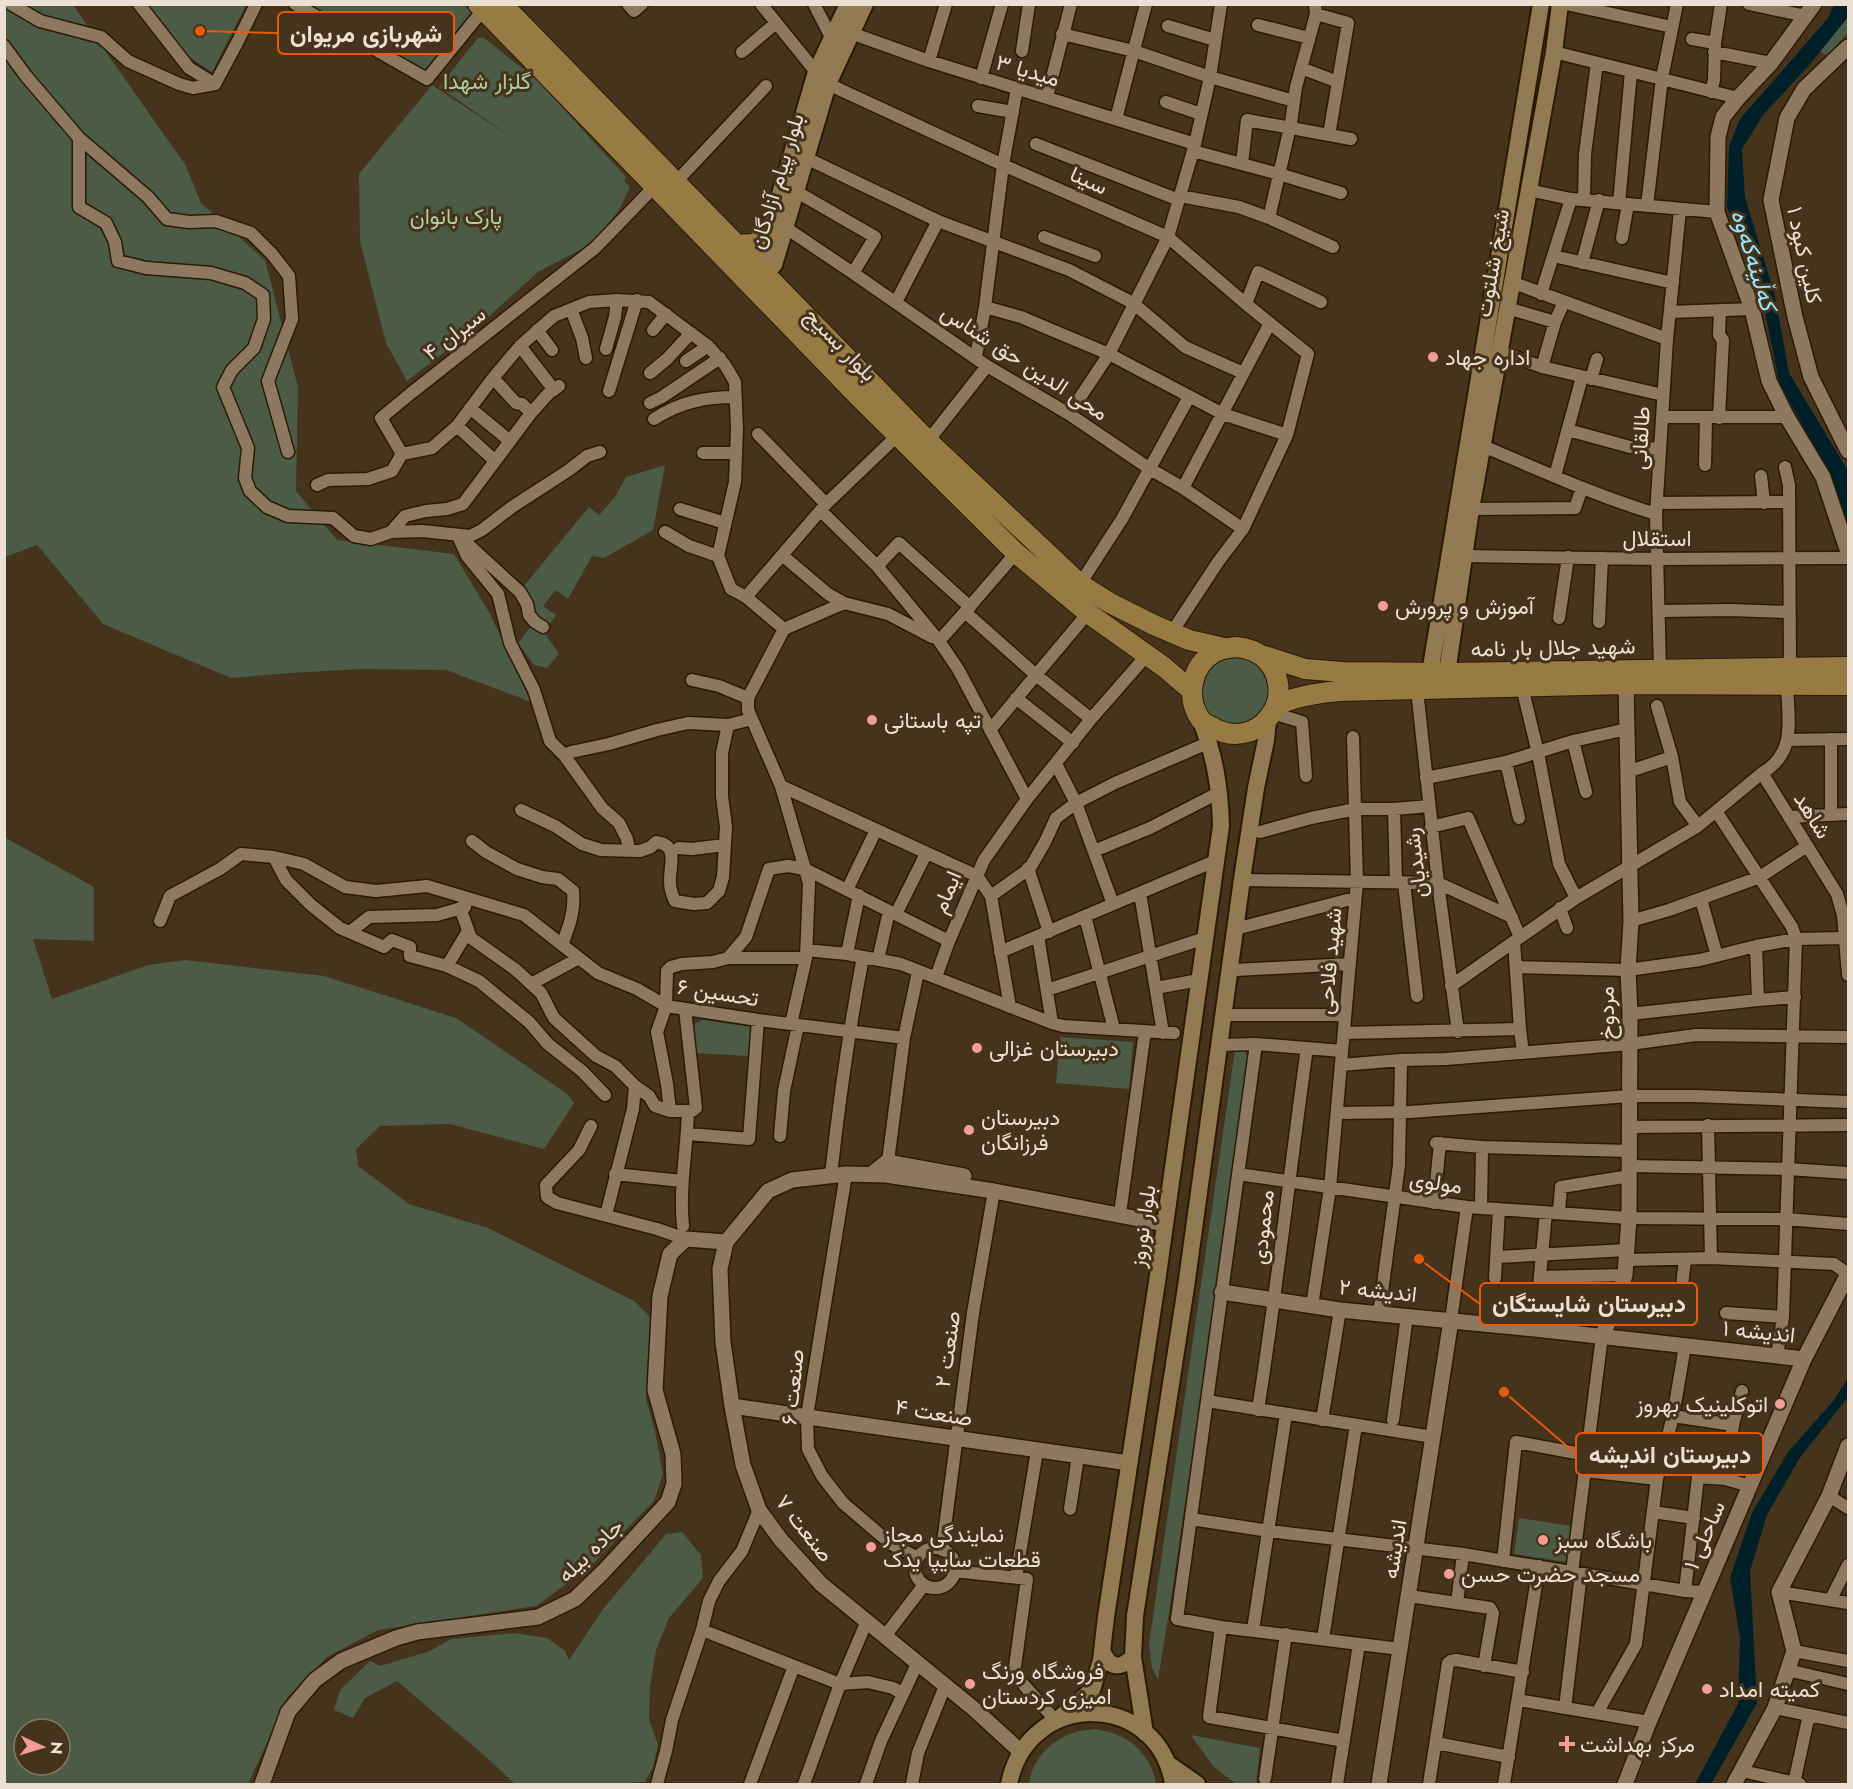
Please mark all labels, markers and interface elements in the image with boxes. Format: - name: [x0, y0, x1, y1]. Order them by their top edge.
- callout: شهربازی مریوان: [278, 12, 454, 54]
- text: شهربازی مریوان: [290, 16, 442, 51]
- street label: میدیا ۳: [992, 46, 1064, 94]
- park label: گلزار شهدا: [443, 65, 531, 97]
- street label: بلوار پیام آزادگان: [740, 109, 812, 253]
- street label: سینا: [1065, 158, 1113, 202]
- park label: پارک بانوان: [410, 200, 502, 232]
- street label: کلین کبود ۱: [1779, 203, 1831, 307]
- water label: کەڵینەکەوە: [1723, 205, 1788, 319]
- street label: شیخ شلتوت: [1467, 206, 1517, 320]
- street label: محی الدین حق شناس: [935, 296, 1115, 428]
- street label: سیران ۴: [416, 298, 492, 368]
- street label: بلوار بسیج: [798, 300, 884, 388]
- place label: اداره جهاد: [1445, 341, 1530, 373]
- marker: اداره جهاد: [1426, 350, 1440, 364]
- street label: طالقانی: [1622, 405, 1658, 471]
- street label: استقلال: [1622, 522, 1692, 554]
- place label: آموزش و پرورش: [1395, 590, 1536, 622]
- marker: آموزش و پرورش: [1376, 599, 1390, 613]
- street label: شهید جلال بار نامه: [1470, 630, 1636, 664]
- place label: تپه باستانی: [884, 704, 981, 736]
- marker: تپه باستانی: [865, 713, 879, 727]
- street label: شاهد: [1786, 785, 1840, 845]
- street label: رشیدیان: [1395, 826, 1435, 900]
- street label: ایمام: [923, 866, 969, 918]
- street label: شهید فلاحی: [1308, 906, 1350, 1016]
- street label: تحسین ۶: [675, 970, 761, 1014]
- street label: مردوخ: [1590, 986, 1622, 1040]
- place label: دبیرستان غزالی: [989, 1032, 1119, 1064]
- marker: دبیرستان غزالی: [970, 1041, 984, 1055]
- place label: دبیرستان فرزانگان: [981, 1101, 1060, 1158]
- marker: دبیرستان فرزانگان: [962, 1123, 976, 1137]
- street label: مولوی: [1407, 1162, 1465, 1202]
- street label: بلوار نوروز: [1120, 1183, 1164, 1270]
- street label: محمودی: [1242, 1188, 1282, 1266]
- street label: اندیشه ۲: [1338, 1270, 1418, 1310]
- callout: دبیرستان شایستگان: [1480, 1283, 1697, 1325]
- text: دبیرستان شایستگان: [1492, 1286, 1686, 1321]
- street label: صنعت ۲: [926, 1309, 968, 1389]
- street label: اندیشه ۱: [1721, 1311, 1797, 1351]
- street label: صنعت ۶: [772, 1347, 812, 1427]
- place label: اتوکلینیک بهروز: [1635, 1388, 1768, 1420]
- street label: صنعت ۴: [893, 1390, 975, 1434]
- marker: اتوکلینیک بهروز: [1773, 1397, 1787, 1411]
- callout: دبیرستان اندیشه: [1576, 1433, 1763, 1475]
- text: دبیرستان اندیشه: [1589, 1437, 1751, 1472]
- street label: صنعت ۷: [768, 1487, 842, 1569]
- street label: ساحلی ۱: [1675, 1496, 1733, 1574]
- street label: جاده بیله: [550, 1510, 630, 1590]
- street label: اندیشه: [1374, 1517, 1414, 1581]
- place label: نمایندگی مجاز قطعات سایپا یدک: [882, 1518, 1041, 1575]
- place label: باشگاه سبز: [1554, 1524, 1652, 1556]
- marker: باشگاه سبز: [1536, 1533, 1550, 1547]
- marker: نمایندگی مجاز قطعات سایپا یدک: [864, 1540, 878, 1554]
- place label: مسجد حضرت حسن: [1461, 1558, 1640, 1590]
- marker: مسجد حضرت حسن: [1442, 1567, 1456, 1581]
- place label: فروشگاه ورنگ امیزی کردستان: [982, 1655, 1112, 1712]
- place label: کمیته امداد: [1719, 1673, 1820, 1705]
- marker: فروشگاه ورنگ امیزی کردستان: [963, 1677, 977, 1691]
- marker: کمیته امداد: [1700, 1682, 1714, 1696]
- north arrow: [12, 1717, 72, 1777]
- place label: مرکز بهداشت: [1580, 1728, 1695, 1760]
- marker: مرکز بهداشت: [1558, 1735, 1576, 1753]
- text: N: [45, 1741, 68, 1755]

